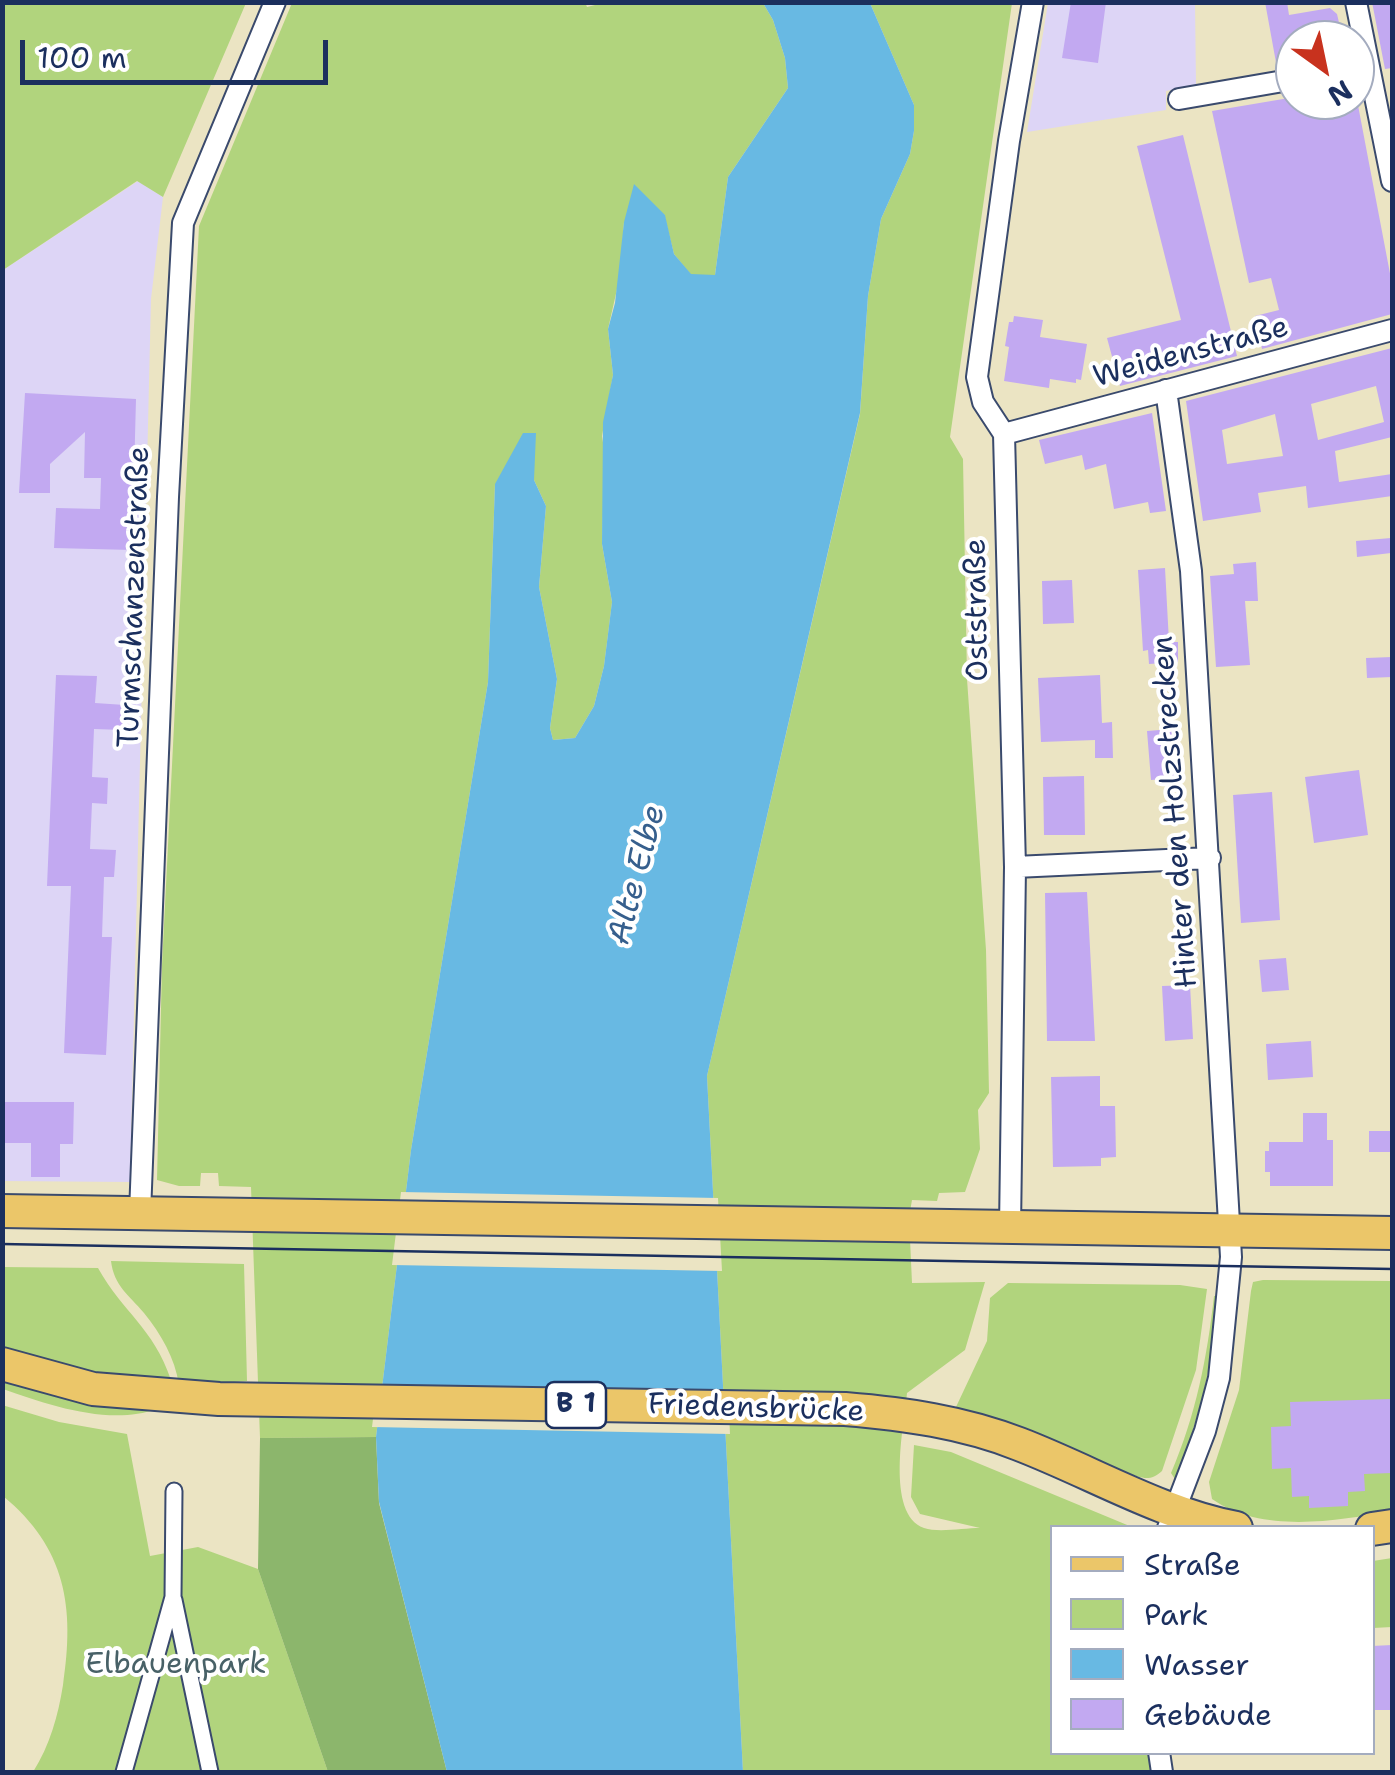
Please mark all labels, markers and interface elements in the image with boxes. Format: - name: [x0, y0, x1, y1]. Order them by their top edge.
- scale bar: [25, 20, 332, 82]
- north arrow: [1275, 20, 1375, 120]
- text: 100 m: [37, 37, 127, 78]
- text: N: [1321, 72, 1360, 115]
- street label: Weidenstraße: [1090, 310, 1292, 396]
- street label: Turmschanzenstraße: [112, 446, 158, 748]
- street label: Oststraße: [959, 538, 997, 682]
- street label: Hinter den Holzstrecken: [1146, 635, 1206, 989]
- water label: Alte Elbe: [601, 801, 675, 949]
- road number: B 1: [546, 1382, 606, 1428]
- street label: Friedensbrücke: [647, 1387, 865, 1431]
- legend: [1050, 1525, 1375, 1755]
- text: Straße: [1144, 1544, 1241, 1585]
- text: Park: [1144, 1594, 1208, 1635]
- text: Wasser: [1144, 1644, 1249, 1685]
- park label: Elbauenpark: [86, 1647, 266, 1683]
- text: Gebäude: [1144, 1694, 1272, 1735]

